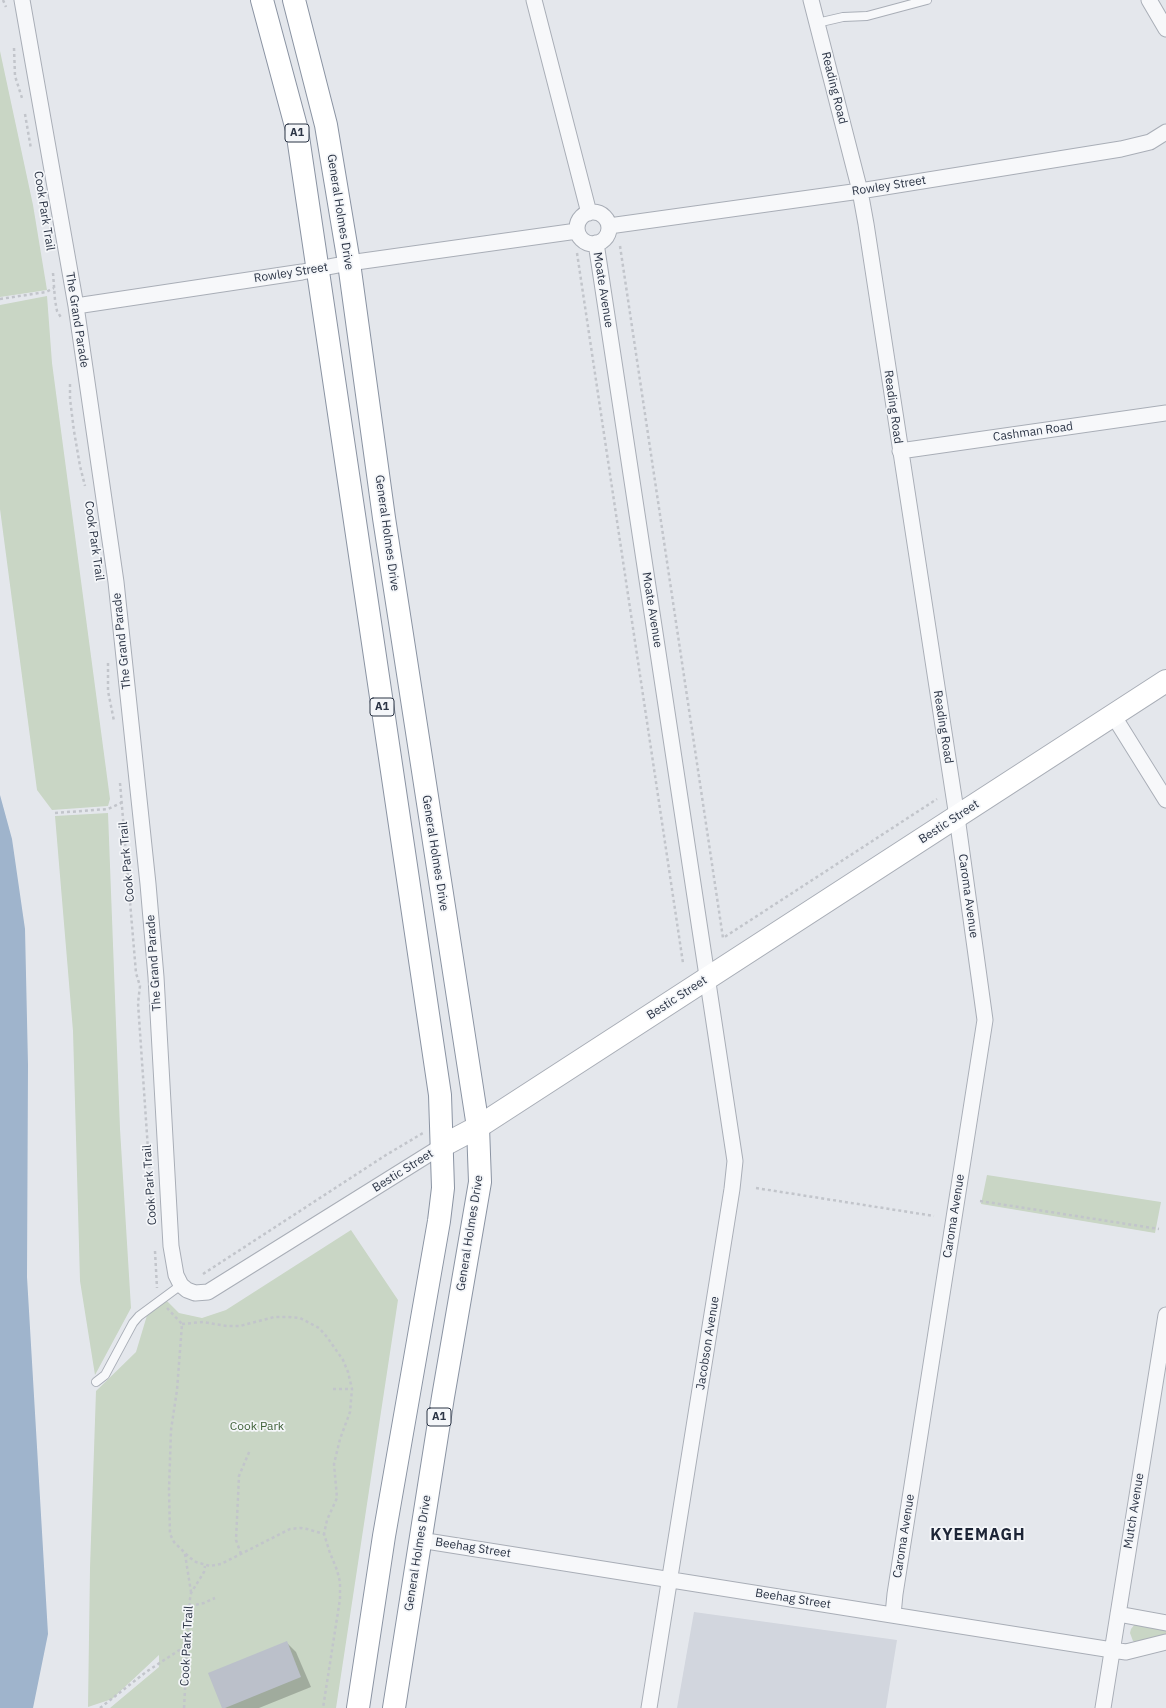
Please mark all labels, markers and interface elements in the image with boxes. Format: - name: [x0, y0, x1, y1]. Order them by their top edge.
- street label: Reading Road: [818, 50, 850, 126]
- road number: A1: [285, 124, 309, 142]
- street label: General Holmes Drive: [324, 153, 356, 271]
- street label: Cook Park Trail: [31, 170, 57, 252]
- street label: Rowley Street: [851, 173, 927, 199]
- street label: Moate Avenue: [590, 251, 616, 329]
- street label: Rowley Street: [253, 260, 329, 286]
- street label: The Grand Parade: [62, 271, 92, 369]
- street label: Reading Road: [881, 369, 905, 445]
- street label: Cashman Road: [992, 419, 1074, 445]
- street label: General Holmes Drive: [372, 474, 402, 592]
- street label: Cook Park Trail: [81, 500, 107, 582]
- street label: Moate Avenue: [639, 571, 665, 649]
- street label: The Grand Parade: [110, 592, 134, 690]
- street label: Reading Road: [930, 689, 956, 765]
- road number: A1: [370, 698, 394, 716]
- street label: General Holmes Drive: [419, 794, 451, 912]
- street label: Bestic Street: [916, 797, 982, 847]
- street label: Cook Park Trail: [116, 821, 138, 903]
- street label: Caroma Avenue: [955, 853, 981, 939]
- street label: The Grand Parade: [143, 914, 165, 1012]
- street label: Bestic Street: [644, 973, 710, 1023]
- street label: Cook Park Trail: [140, 1144, 160, 1226]
- street label: Bestic Street: [370, 1147, 436, 1195]
- street label: Caroma Avenue: [940, 1173, 968, 1259]
- street label: General Holmes Drive: [454, 1174, 486, 1292]
- street label: Jacobson Avenue: [694, 1295, 722, 1391]
- road number: A1: [427, 1408, 451, 1426]
- park label: Cook Park: [230, 1420, 284, 1434]
- street label: Mutch Avenue: [1121, 1472, 1147, 1550]
- street label: Caroma Avenue: [890, 1493, 918, 1579]
- street label: General Holmes Drive: [402, 1494, 434, 1612]
- district label: KYEEMAGH: [930, 1525, 1026, 1545]
- street label: Beehag Street: [434, 1535, 512, 1561]
- street label: Beehag Street: [754, 1586, 832, 1612]
- street label: Cook Park Trail: [178, 1605, 196, 1687]

